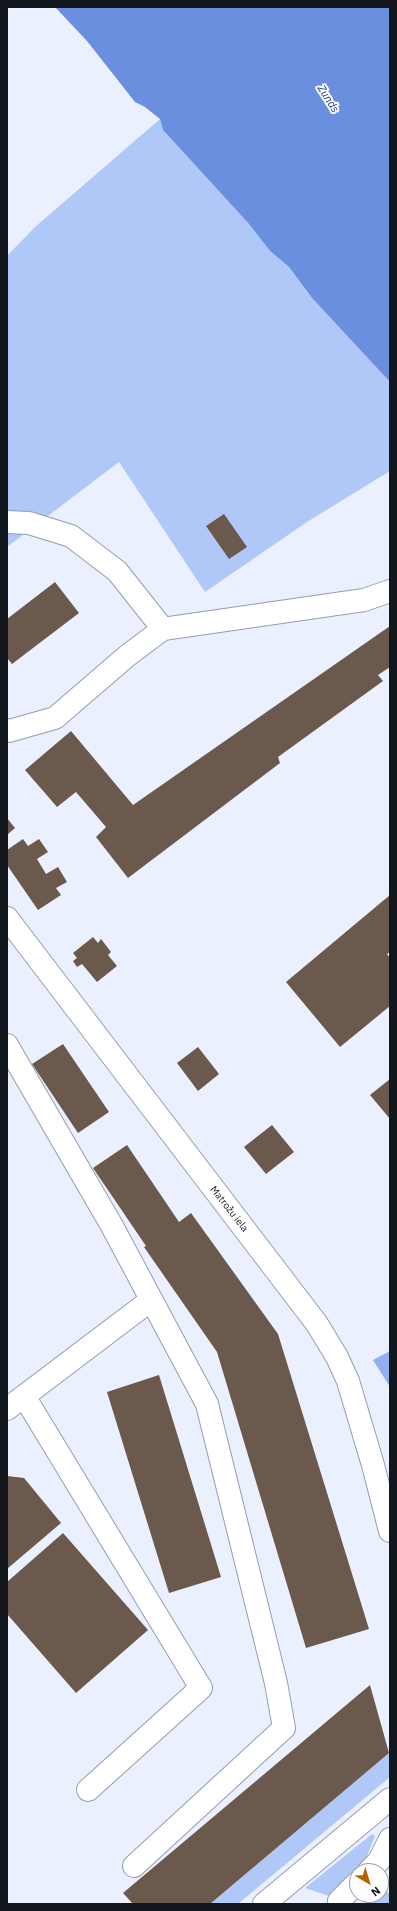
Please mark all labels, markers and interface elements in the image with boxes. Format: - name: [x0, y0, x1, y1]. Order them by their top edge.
- water label: Zunds: [314, 83, 342, 115]
- street label: Matrožu iela: [207, 1184, 251, 1234]
- north arrow: [349, 1863, 389, 1903]
- text: N: [368, 1884, 383, 1900]

